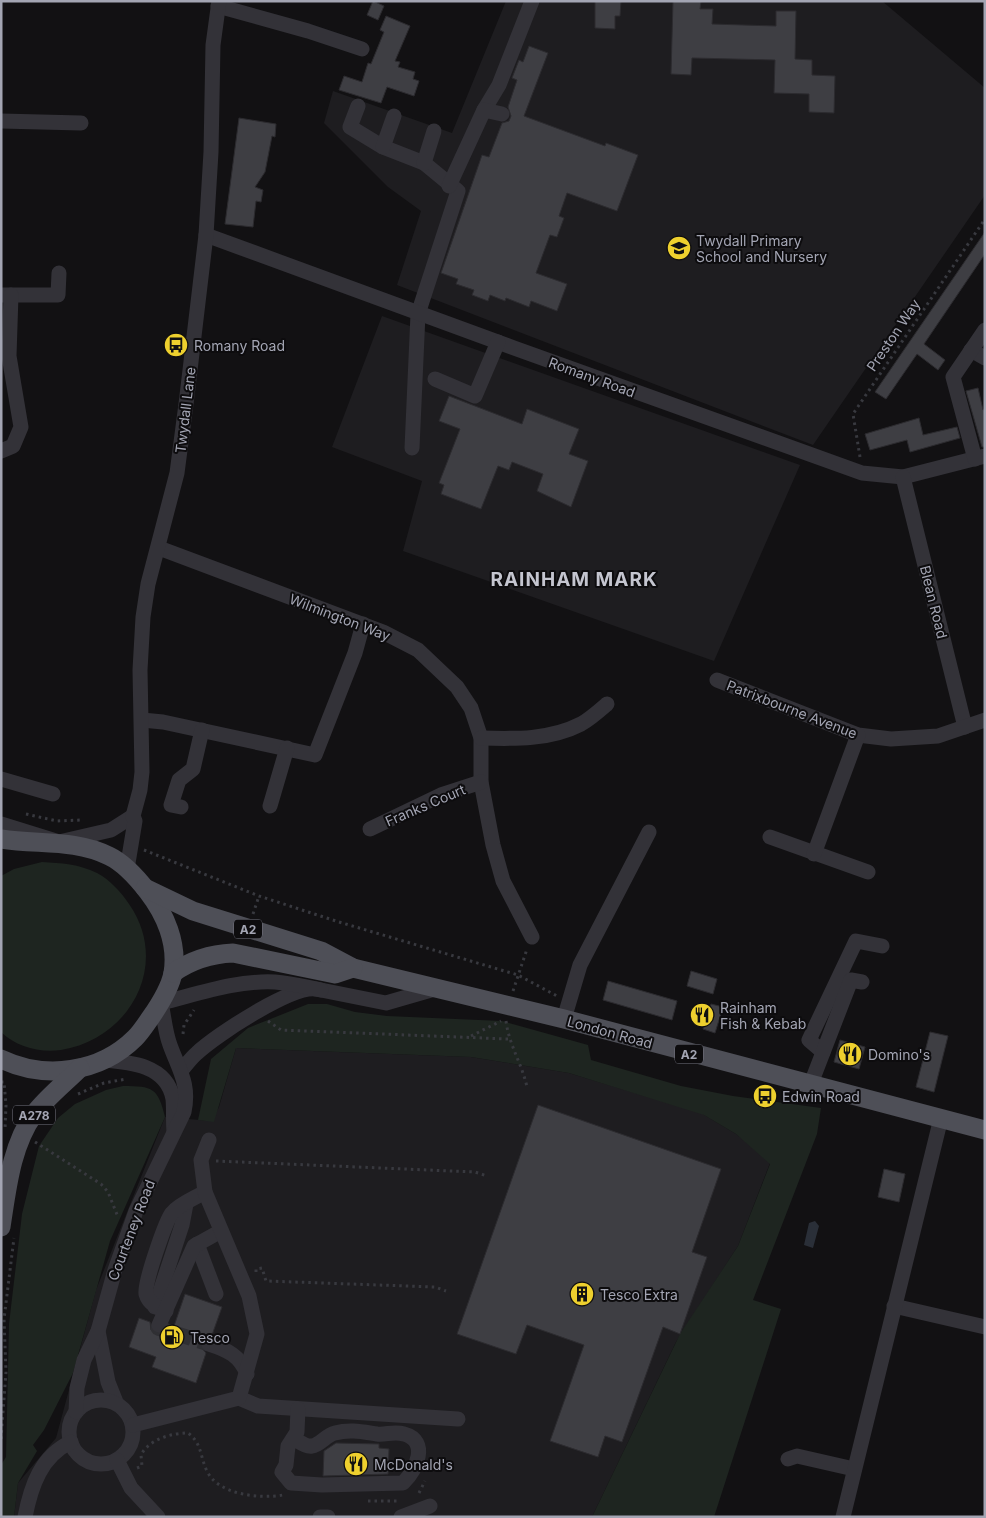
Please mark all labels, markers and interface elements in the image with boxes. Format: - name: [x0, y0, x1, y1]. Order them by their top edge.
- place label: Twydall Primary School and Nursery: [696, 232, 827, 265]
- school or university icon: Twydall Primary School and Nursery: [666, 235, 692, 261]
- street label: Preston Way: [863, 296, 923, 374]
- bus stop icon: Romany Road: [163, 332, 189, 358]
- place label: Romany Road: [194, 337, 285, 354]
- street label: Romany Road: [546, 353, 638, 401]
- street label: Twydall Lane: [171, 366, 199, 454]
- street label: Blean Road: [917, 564, 951, 640]
- district label: RAINHAM MARK: [490, 568, 658, 591]
- street label: Wilmington Way: [287, 590, 393, 644]
- street label: Patrixbourne Avenue: [724, 676, 860, 742]
- street label: Franks Court: [382, 780, 468, 829]
- road number: A2: [234, 920, 262, 939]
- place label: Rainham Fish & Kebab: [720, 999, 806, 1032]
- restaurant icon: Rainham Fish & Kebab: [689, 1002, 715, 1028]
- street label: London Road: [566, 1012, 654, 1052]
- restaurant icon: Domino's: [837, 1041, 863, 1067]
- road number: A2: [675, 1044, 703, 1064]
- place label: Domino's: [868, 1046, 930, 1063]
- bus stop icon: Edwin Road: [752, 1083, 778, 1109]
- place label: Edwin Road: [782, 1088, 860, 1105]
- road number: A278: [13, 1106, 55, 1124]
- street label: Courteney Road: [104, 1177, 158, 1283]
- building icon: Tesco Extra: [569, 1281, 595, 1307]
- place label: Tesco Extra: [600, 1286, 678, 1303]
- fuel station icon: Tesco: [159, 1324, 185, 1350]
- place label: Tesco: [190, 1329, 230, 1346]
- restaurant icon: McDonald's: [343, 1451, 369, 1477]
- place label: McDonald's: [374, 1456, 453, 1473]

